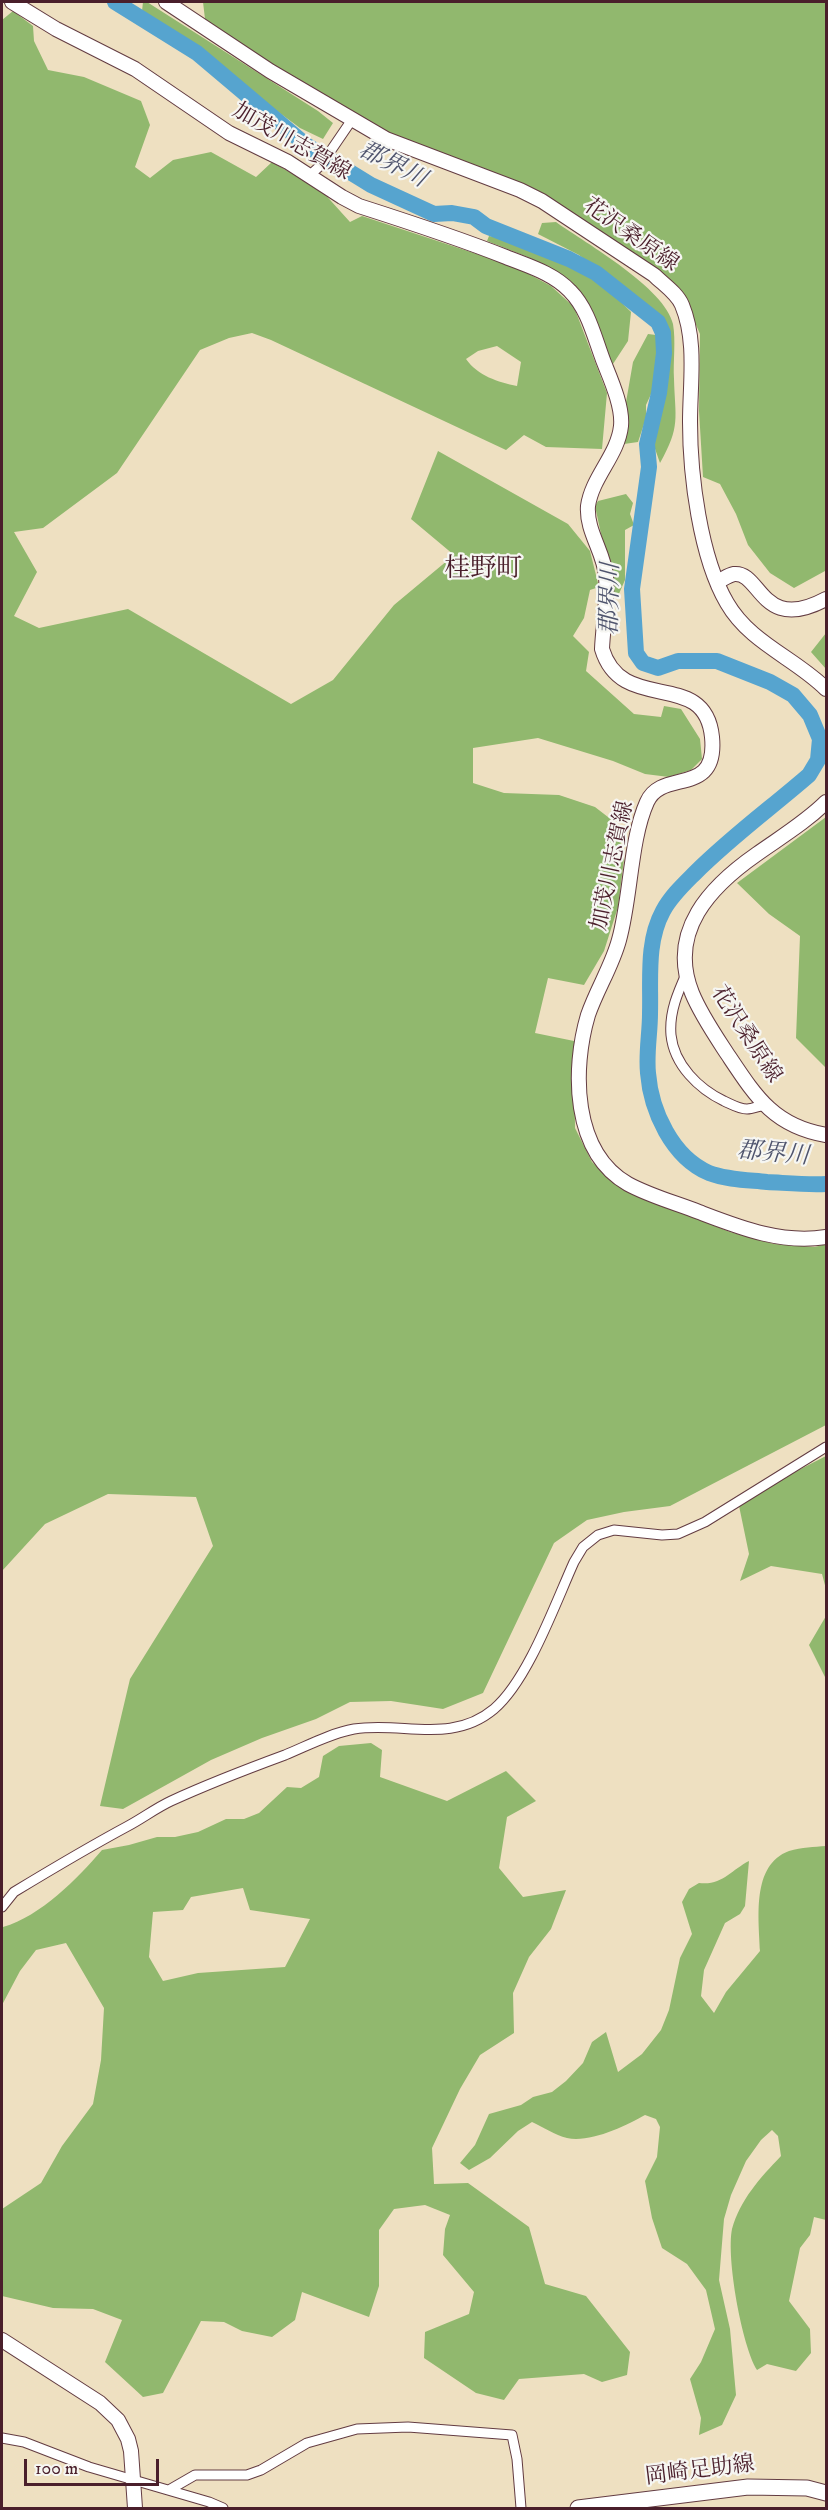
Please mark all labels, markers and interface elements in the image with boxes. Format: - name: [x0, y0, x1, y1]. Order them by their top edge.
- street label: 加茂川志賀線: [227, 99, 355, 187]
- water label: 郡界川: [353, 137, 431, 195]
- street label: 花沢桑原線: [577, 194, 683, 278]
- district label: 桂野町: [444, 555, 522, 587]
- water label: 郡界川: [597, 563, 627, 635]
- street label: 加茂川志賀線: [587, 799, 641, 933]
- street label: 花沢桑原線: [704, 982, 786, 1088]
- water label: 郡界川: [736, 1138, 810, 1172]
- scale bar: [27, 2447, 162, 2485]
- street label: 岡崎足助線: [644, 2452, 756, 2492]
- text: 100 m: [35, 2458, 78, 2480]

